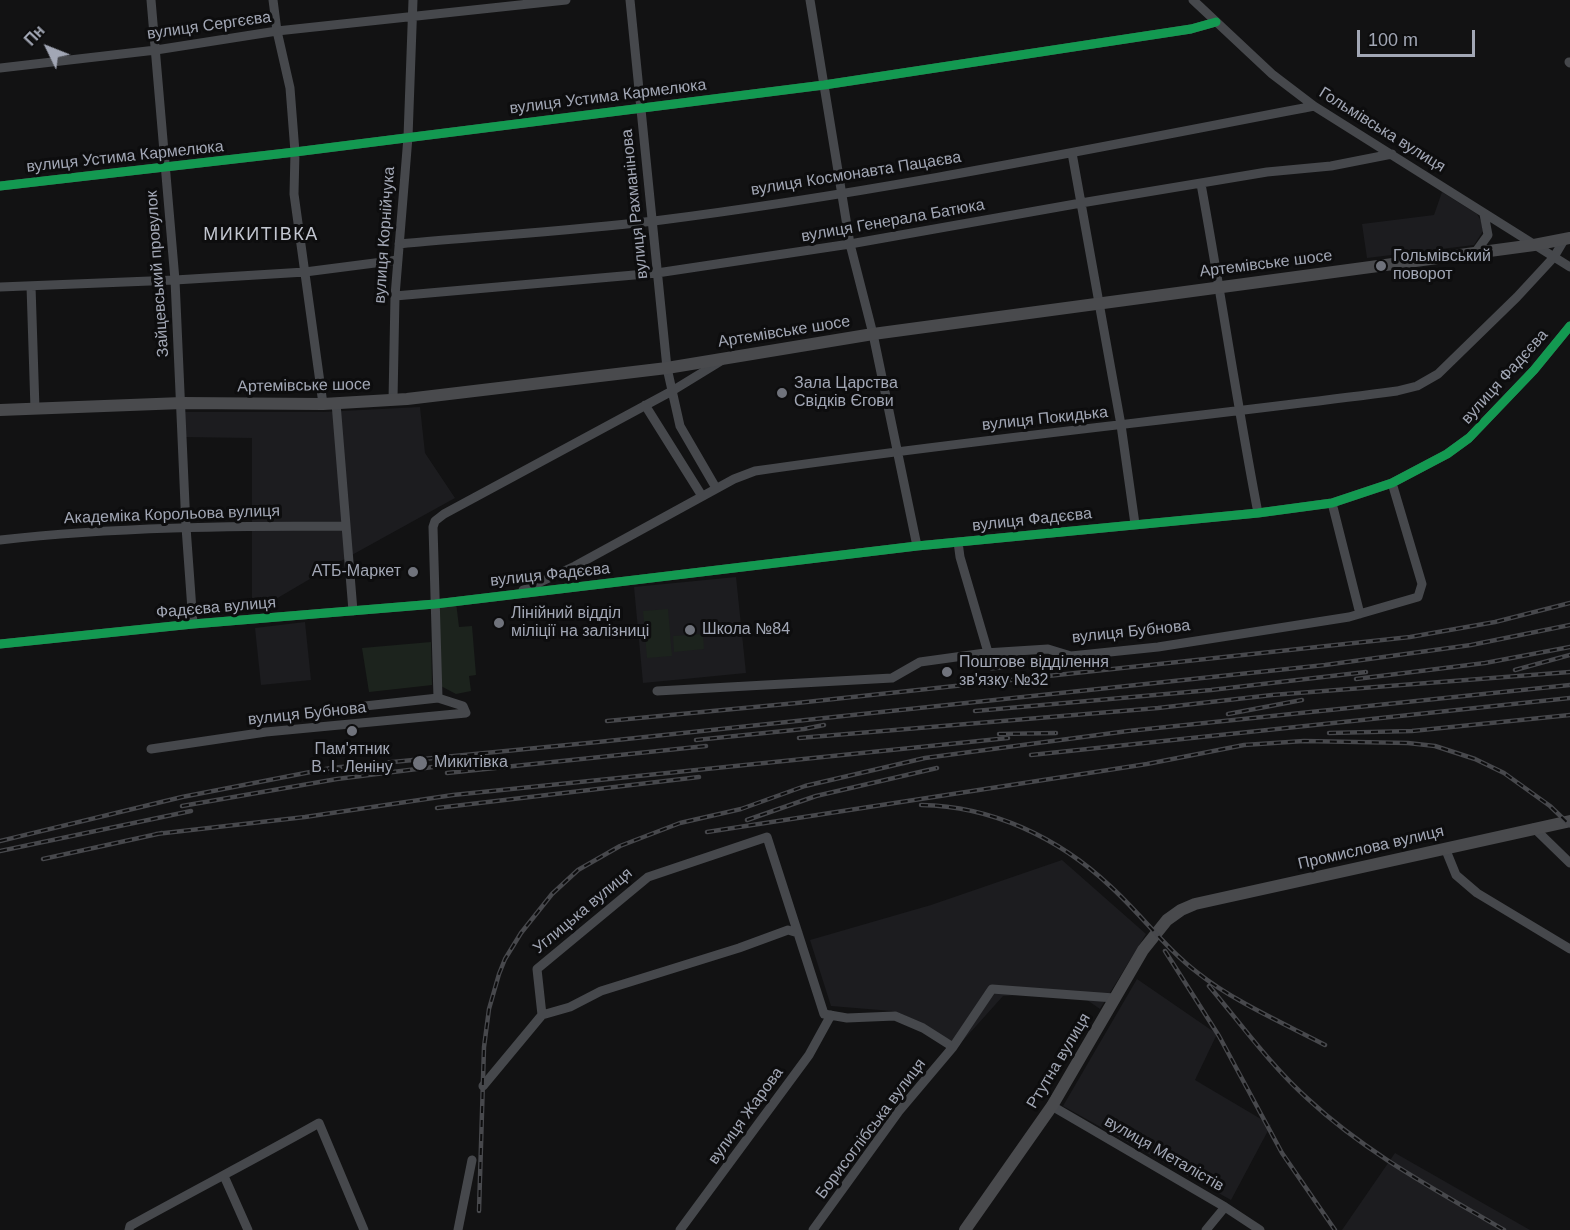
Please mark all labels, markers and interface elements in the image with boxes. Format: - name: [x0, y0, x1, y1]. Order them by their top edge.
- street label: вулиця Сергєєва: [146, 8, 272, 44]
- north arrow: [18, 18, 78, 78]
- scale bar: [1360, 18, 1478, 56]
- text: Пн: [21, 22, 48, 49]
- text: 100 m: [1368, 30, 1418, 50]
- street label: вулиця Устима Кармелюка: [509, 75, 707, 119]
- street label: Гольмівська вулиця: [1315, 83, 1449, 177]
- street label: вулиця Рахманінова: [618, 128, 652, 280]
- street label: вулиця Устима Кармелюка: [25, 137, 225, 177]
- street label: вулиця Космонавта Пацаєва: [749, 148, 963, 200]
- street label: вулиця Корнійчука: [371, 166, 399, 304]
- street label: Зайцевський провулок: [143, 190, 173, 358]
- street label: вулиця Генерала Батюка: [800, 195, 986, 247]
- district label: МИКИТІВКА: [203, 224, 319, 246]
- street label: Артемівське шосе: [1199, 246, 1333, 282]
- place label: Гольмівський поворот: [1393, 247, 1491, 285]
- marker: Гольмівський поворот: [1374, 259, 1388, 273]
- street label: Артемівське шосе: [717, 312, 851, 352]
- street label: вулиця Фадєєва: [1458, 326, 1552, 428]
- place label: Зала Царства Свідків Єгови: [794, 374, 898, 412]
- street label: Артемівське шосе: [237, 375, 371, 397]
- marker: Зала Царства Свідків Єгови: [775, 386, 789, 400]
- street label: вулиця Покидька: [981, 403, 1109, 435]
- street label: Академіка Корольова вулиця: [64, 502, 280, 528]
- street label: вулиця Фадєєва: [971, 504, 1093, 536]
- street label: вулиця Фадєєва: [489, 559, 611, 591]
- place label: АТБ-Маркет: [312, 562, 401, 582]
- marker: АТБ-Маркет: [406, 565, 420, 579]
- street label: Фадєєва вулиця: [155, 593, 277, 623]
- place label: Лінійний відділ міліції на залізниці: [511, 604, 649, 642]
- marker: Лінійний відділ міліції на залізниці: [492, 616, 506, 630]
- street label: вулиця Бубнова: [1071, 616, 1191, 648]
- place label: Школа №84: [702, 620, 790, 640]
- marker: Школа №84: [683, 623, 697, 637]
- place label: Поштове відділення зв'язку №32: [959, 653, 1109, 691]
- marker: Поштове відділення зв'язку №32: [940, 665, 954, 679]
- street label: вулиця Бубнова: [247, 698, 367, 730]
- marker: Пам'ятник В. І. Леніну: [345, 724, 359, 738]
- place label: Пам'ятник В. І. Леніну: [311, 740, 393, 778]
- place label: Микитівка: [434, 753, 508, 773]
- marker: Микитівка: [411, 754, 429, 772]
- street label: Промислова вулиця: [1296, 822, 1446, 874]
- street label: Углицька вулиця: [530, 864, 636, 958]
- street label: Ртутна вулиця: [1023, 1010, 1095, 1112]
- street label: Борисоглібська вулиця: [812, 1055, 930, 1203]
- street label: вулиця Жарова: [704, 1064, 788, 1168]
- street label: вулиця Металістів: [1101, 1112, 1227, 1196]

